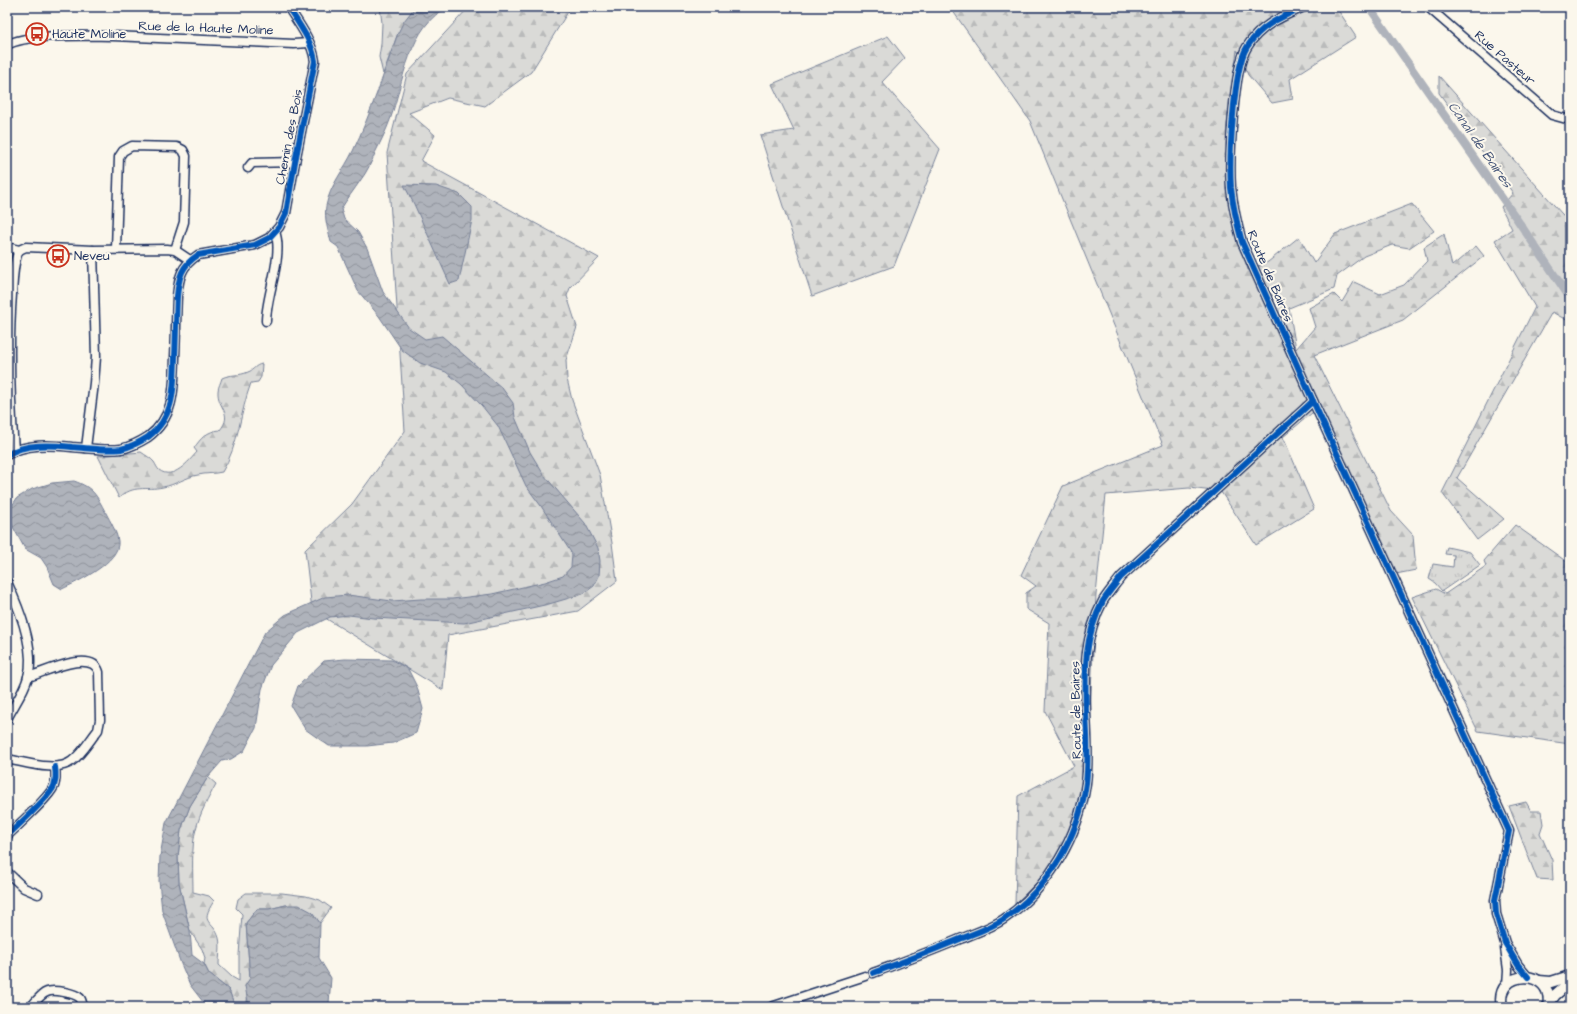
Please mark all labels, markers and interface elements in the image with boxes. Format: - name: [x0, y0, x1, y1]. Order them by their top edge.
- street label: Rue de la Haute Moline: [138, 17, 274, 39]
- bus stop icon: Haute Moline: [24, 21, 50, 47]
- place label: Haute Moline: [52, 25, 126, 43]
- street label: Rue Pasteur: [1471, 26, 1539, 90]
- street label: Chemin des Bois: [271, 87, 307, 186]
- water label: Canal de Baires: [1443, 98, 1518, 193]
- street label: Route de Baires: [1243, 227, 1298, 325]
- bus stop icon: Neveu: [45, 243, 71, 269]
- place label: Neveu: [74, 247, 110, 265]
- street label: Route de Baires: [1066, 660, 1086, 759]

